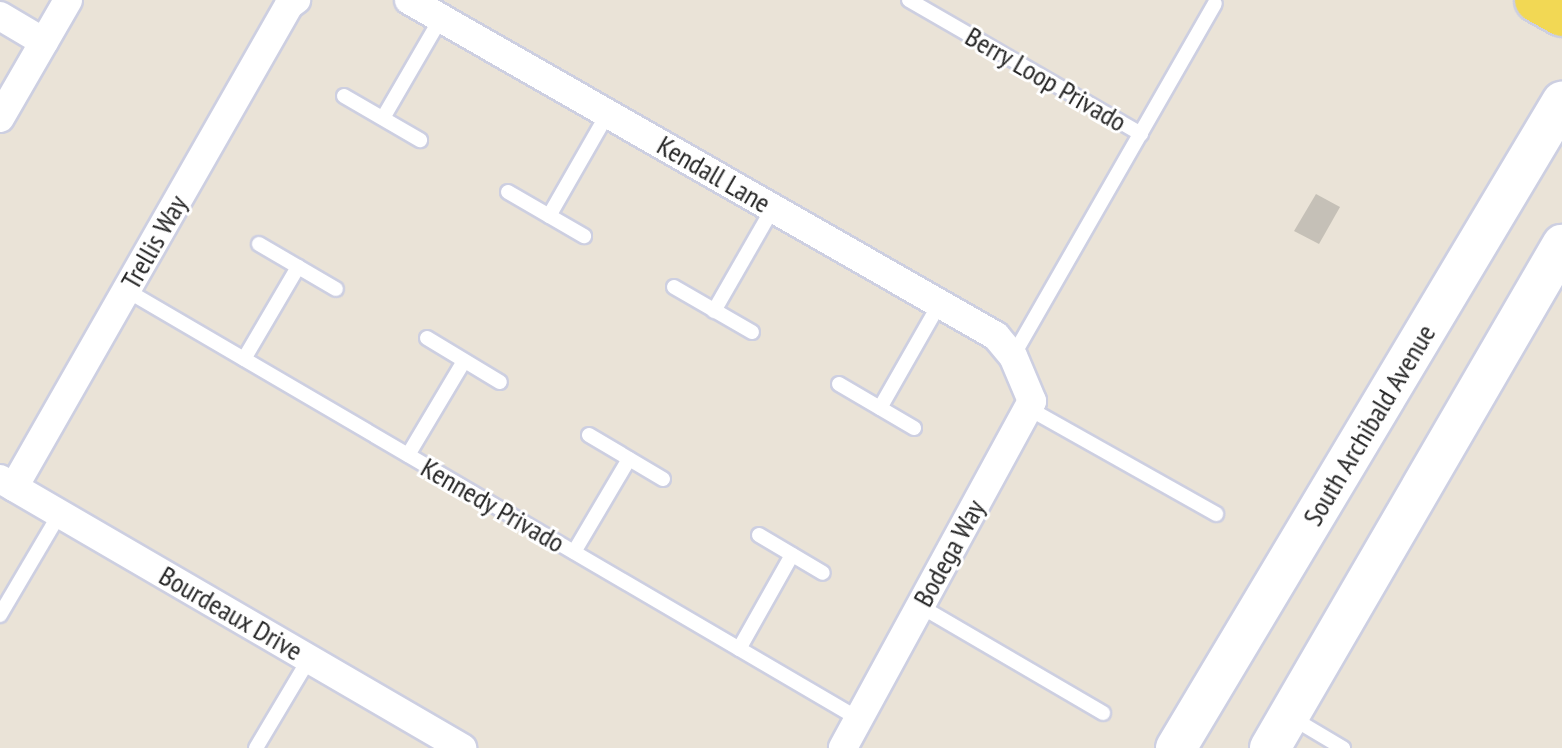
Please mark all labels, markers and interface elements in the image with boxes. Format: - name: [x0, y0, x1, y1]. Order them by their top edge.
- street label: Berry Loop Privado: [959, 19, 1133, 139]
- street label: Kendall Lane: [651, 128, 777, 220]
- street label: Trellis Way: [114, 189, 194, 295]
- street label: South Archibald Avenue: [1295, 318, 1443, 532]
- street label: Kennedy Privado: [415, 450, 571, 560]
- street label: Bodega Way: [906, 493, 992, 613]
- street label: Bourdeaux Drive: [153, 558, 309, 668]

